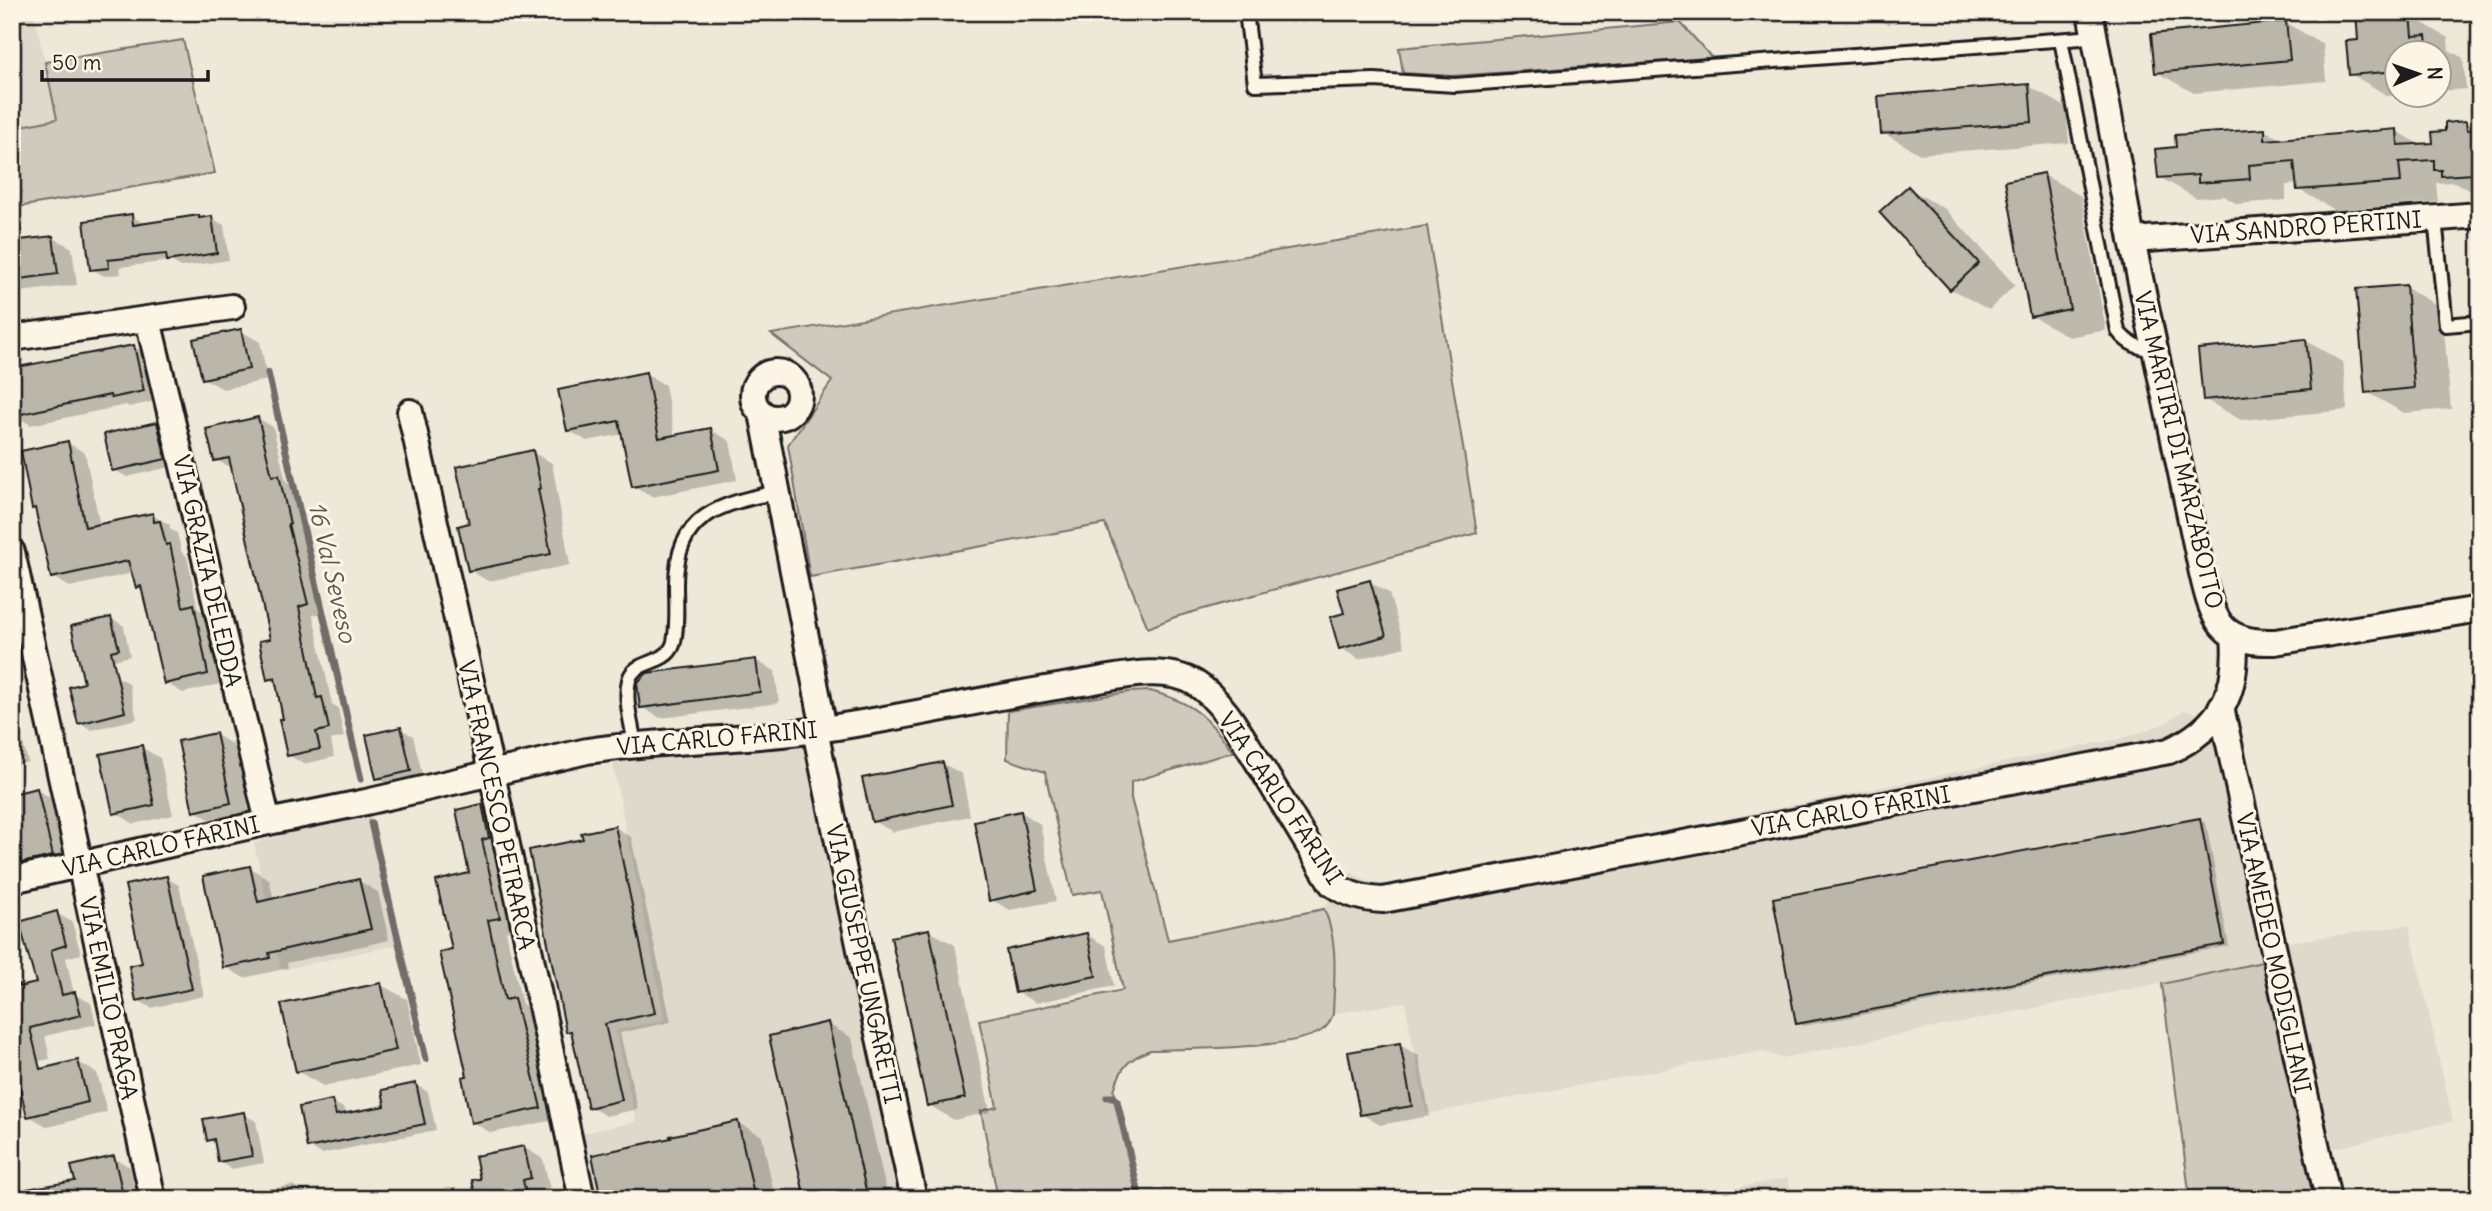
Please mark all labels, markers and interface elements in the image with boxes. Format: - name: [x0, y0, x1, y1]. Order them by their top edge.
- scale bar: [42, 38, 208, 82]
- north arrow: [2384, 38, 2454, 108]
- text: 50 m: [52, 49, 101, 76]
- text: N: [2423, 66, 2447, 80]
- street label: VIA SANDRO PERTINI: [2189, 204, 2423, 250]
- street label: VIA MARTIRI DI MARZABOTTO: [2128, 288, 2230, 612]
- street label: VIA GRAZIA DELEDDA: [167, 452, 249, 690]
- water label: 16 Val Seveso: [302, 499, 364, 647]
- street label: VIA FRANCESCO PETRARCA: [452, 658, 542, 952]
- street label: VIA CARLO FARINI: [1213, 706, 1349, 890]
- street label: VIA CARLO FARINI: [615, 715, 819, 761]
- street label: VIA CARLO FARINI: [1749, 779, 1953, 843]
- street label: VIA CARLO FARINI: [60, 809, 262, 883]
- street label: VIA AMEDEO MODIGLIANI: [2230, 810, 2318, 1096]
- street label: VIA GIUSEPPE UNGARETTI: [820, 822, 908, 1106]
- street label: VIA EMILIO PRAGA: [73, 894, 145, 1102]

